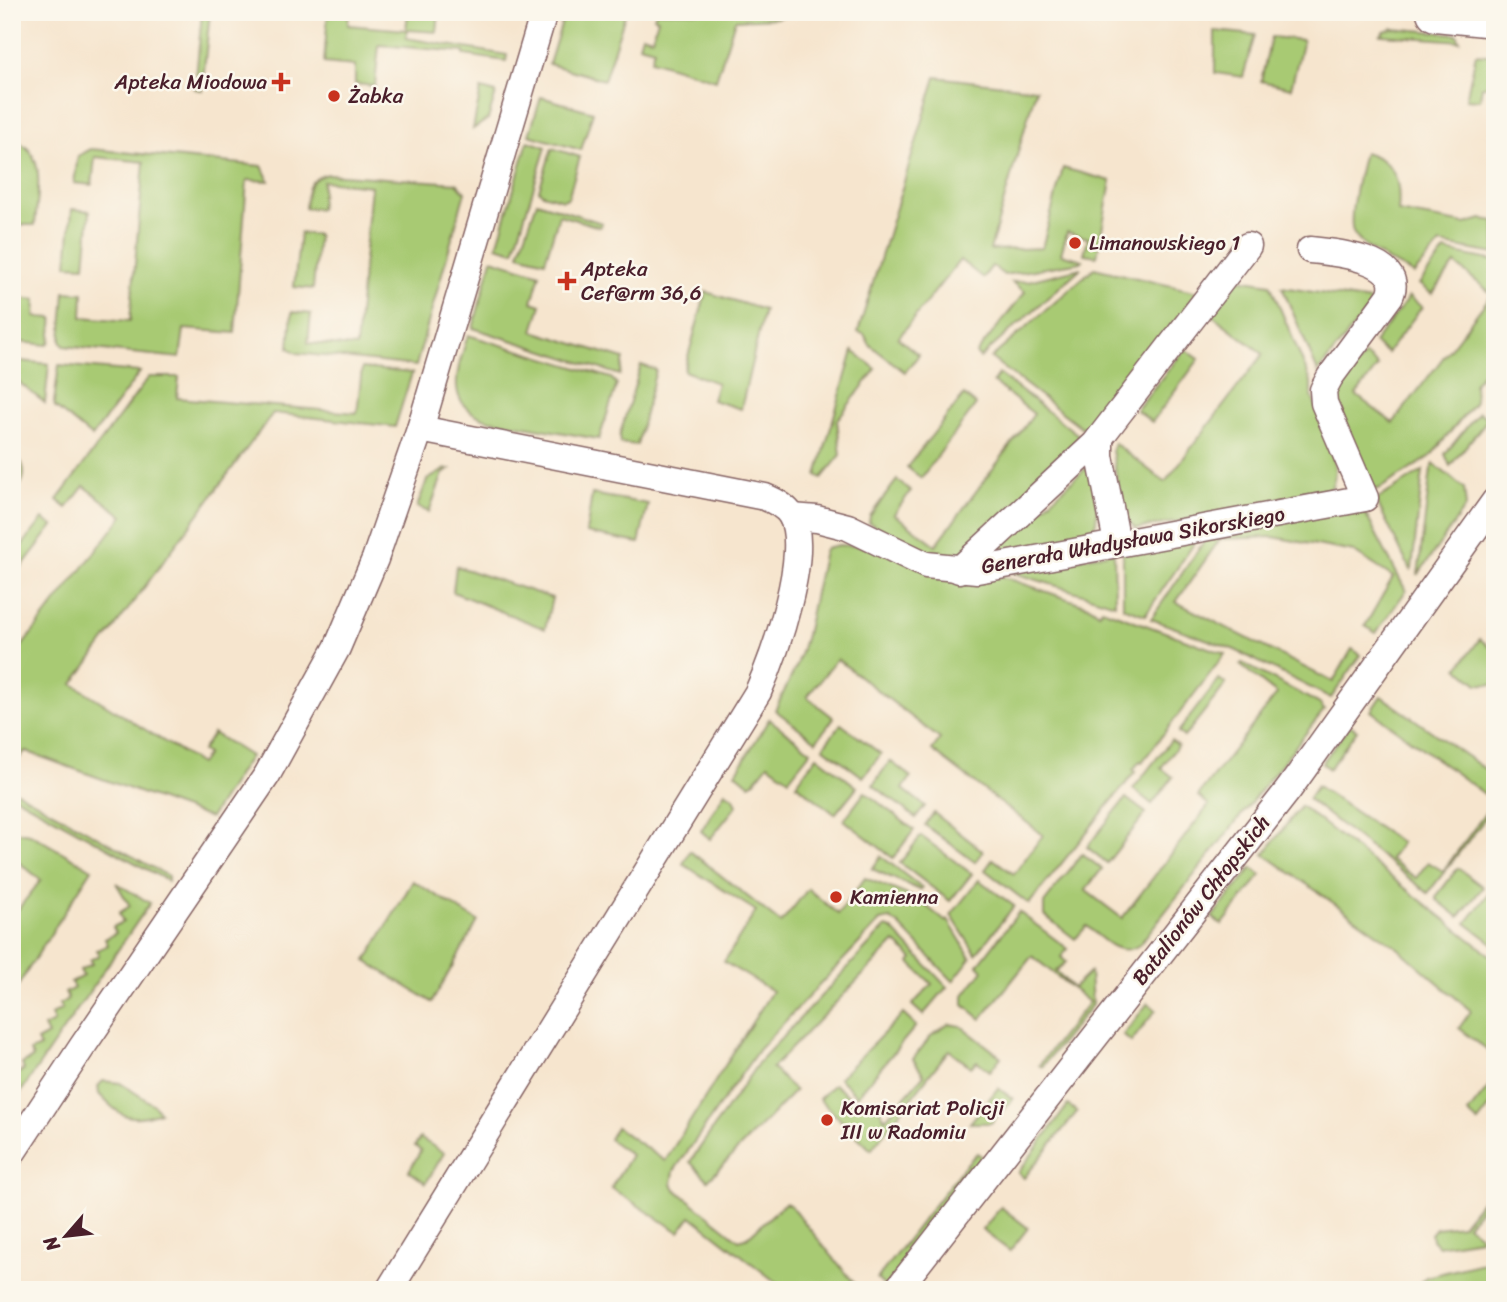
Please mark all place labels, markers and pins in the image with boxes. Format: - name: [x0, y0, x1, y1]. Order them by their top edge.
- place label: Apteka Miodowa: [114, 63, 267, 101]
- marker: Apteka Miodowa: [273, 74, 289, 90]
- place label: Żabka: [348, 77, 404, 115]
- marker: Żabka: [326, 88, 342, 104]
- place label: Limanowskiego 1: [1089, 224, 1240, 262]
- marker: Limanowskiego 1: [1067, 235, 1083, 251]
- place label: Apteka Cef@rm 36,6: [580, 250, 702, 312]
- marker: Apteka Cef@rm 36,6: [559, 273, 575, 289]
- place label: Kamienna: [850, 878, 939, 916]
- marker: Kamienna: [828, 889, 844, 905]
- place label: Komisariat Policji III w Radomiu: [840, 1089, 1005, 1151]
- marker: Komisariat Policji III w Radomiu: [819, 1112, 835, 1128]

